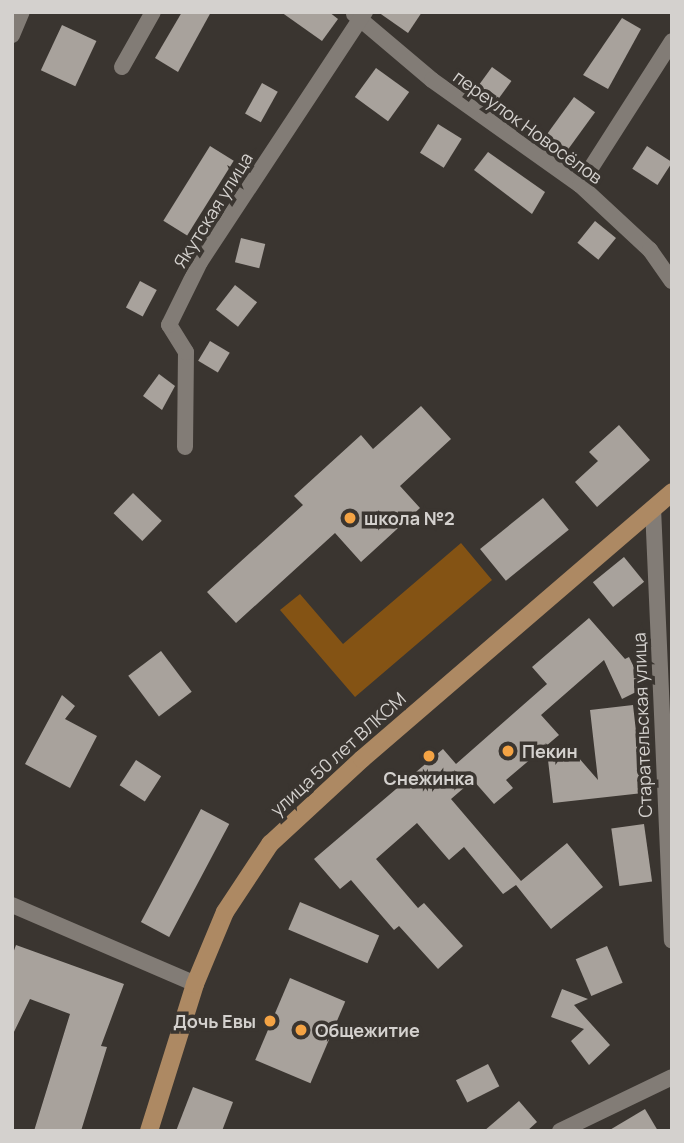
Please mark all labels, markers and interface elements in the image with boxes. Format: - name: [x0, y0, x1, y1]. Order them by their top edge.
- street label: переулок Новосёлов: [449, 66, 607, 188]
- street label: Якутская улица: [169, 148, 257, 272]
- place label: школа №2: [364, 507, 455, 529]
- marker: школа №2: [342, 510, 358, 526]
- street label: Старательская улица: [628, 632, 656, 818]
- street label: улица 50 лет ВЛКСМ: [266, 688, 410, 820]
- place label: Пекин: [522, 740, 578, 762]
- marker: Пекин: [500, 743, 516, 759]
- marker: Снежинка: [421, 748, 437, 764]
- place label: Снежинка: [384, 767, 474, 789]
- place label: Дочь Евы: [173, 1010, 256, 1032]
- marker: Дочь Евы: [262, 1013, 278, 1029]
- place label: Общежитие: [315, 1019, 420, 1041]
- marker: Общежитие: [293, 1022, 309, 1038]

